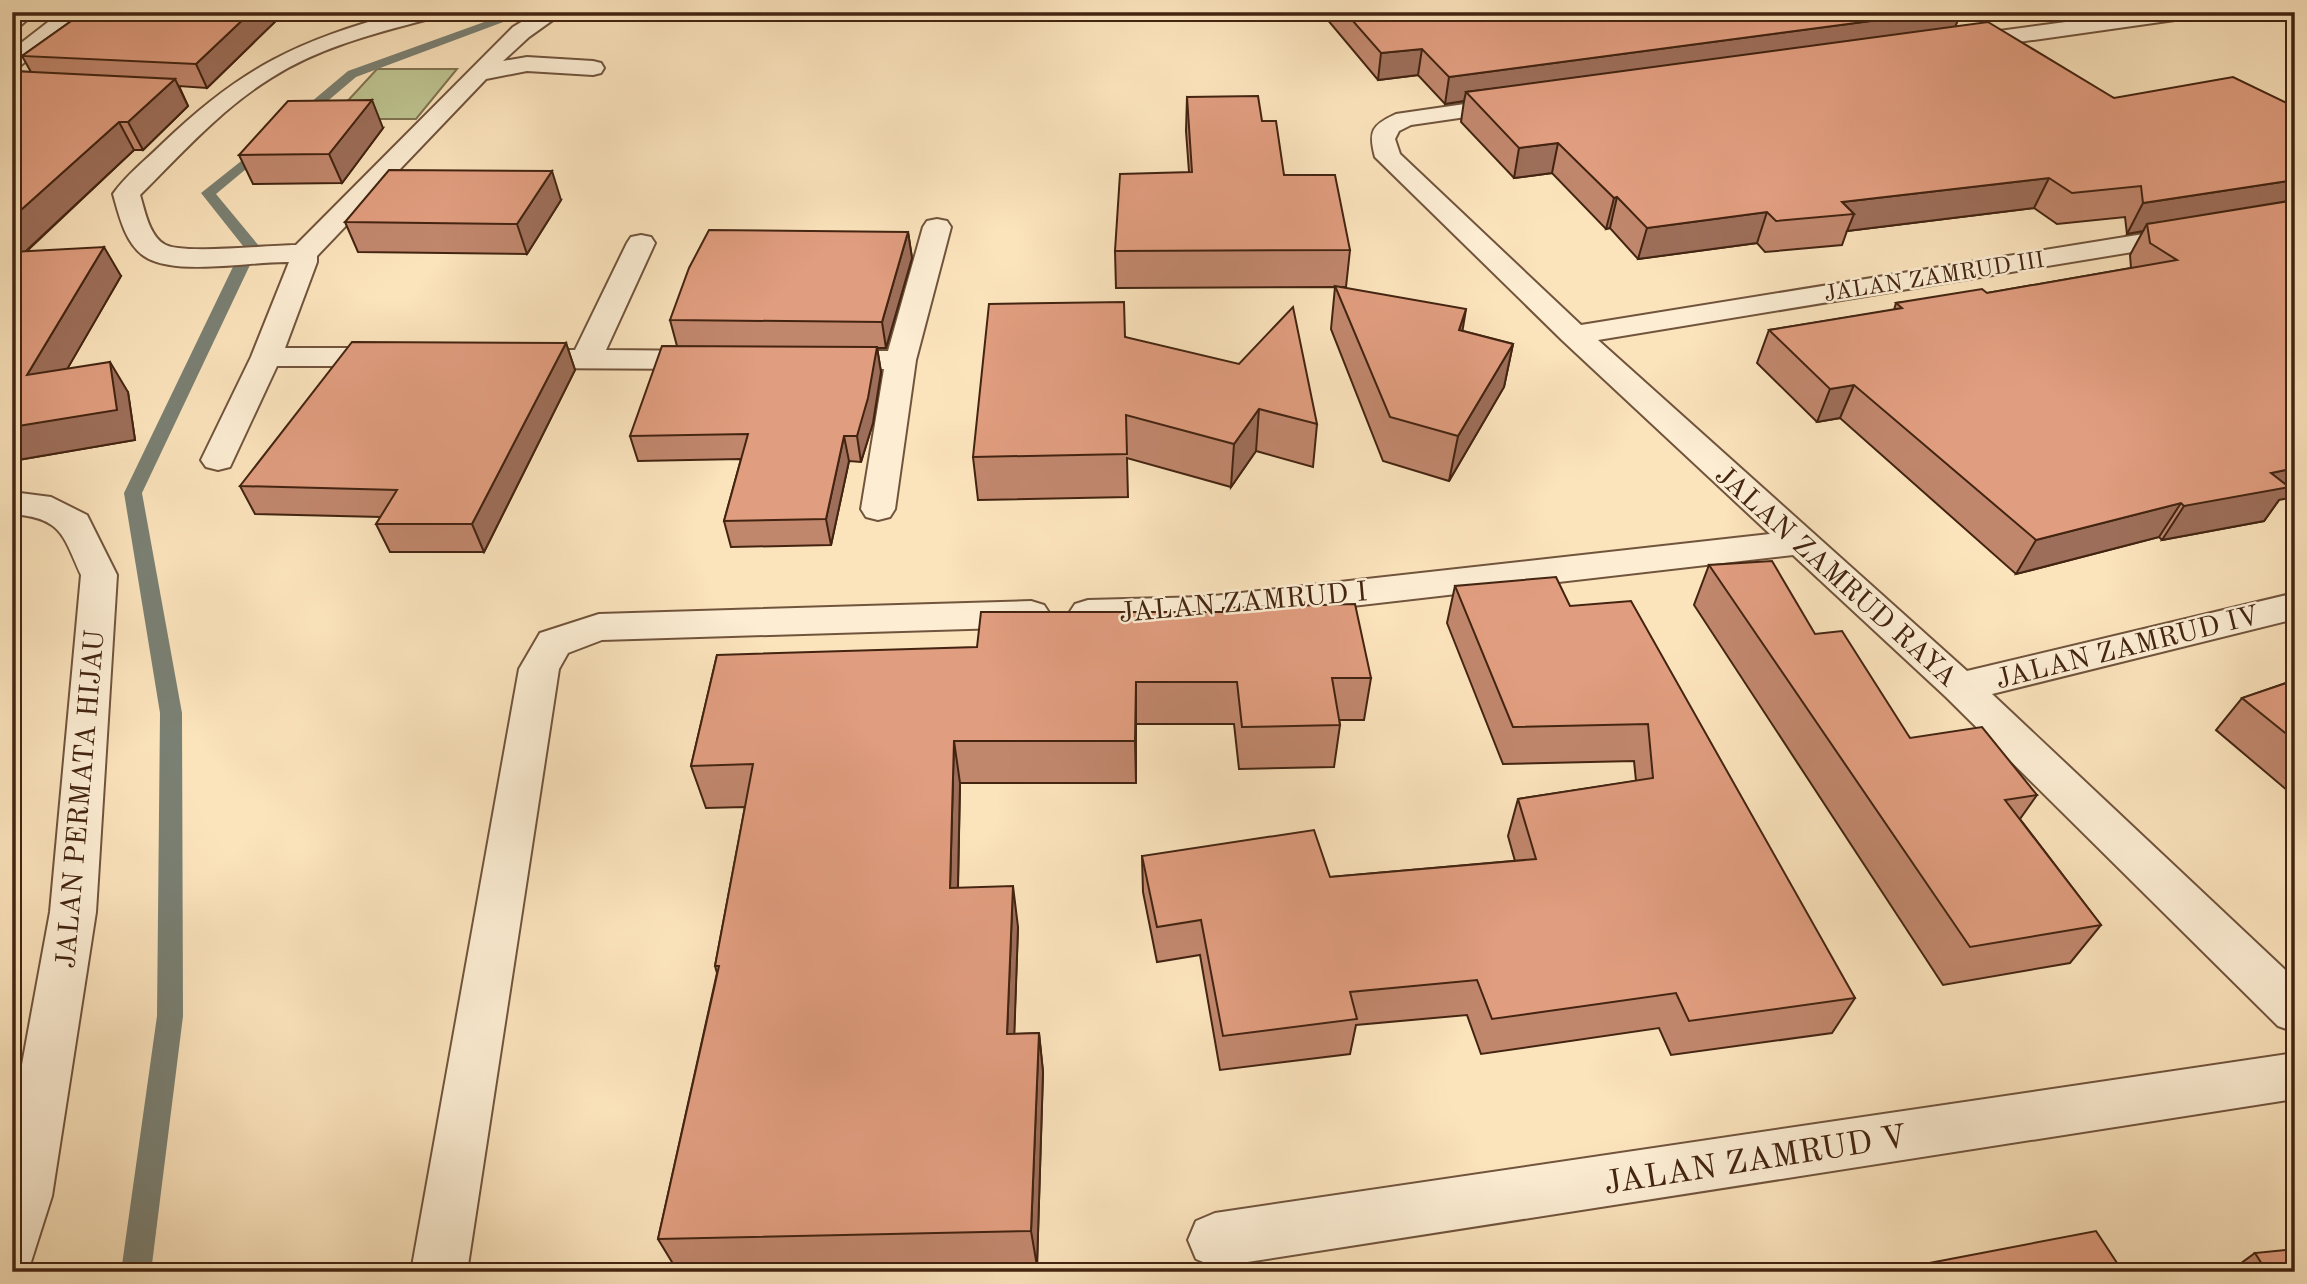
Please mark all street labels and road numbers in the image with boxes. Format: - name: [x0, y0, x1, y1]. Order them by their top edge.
- street label: JALAN ZAMRUD III: [1822, 249, 2046, 306]
- street label: JALAN ZAMRUD RAYA: [1709, 462, 1961, 693]
- street label: JALAN ZAMRUD I: [1118, 579, 1369, 629]
- street label: JALAN ZAMRUD IV: [1993, 603, 2262, 695]
- street label: JALAN PERMATA HIJAU: [53, 629, 111, 970]
- street label: JALAN ZAMRUD V: [1602, 1121, 1909, 1202]

